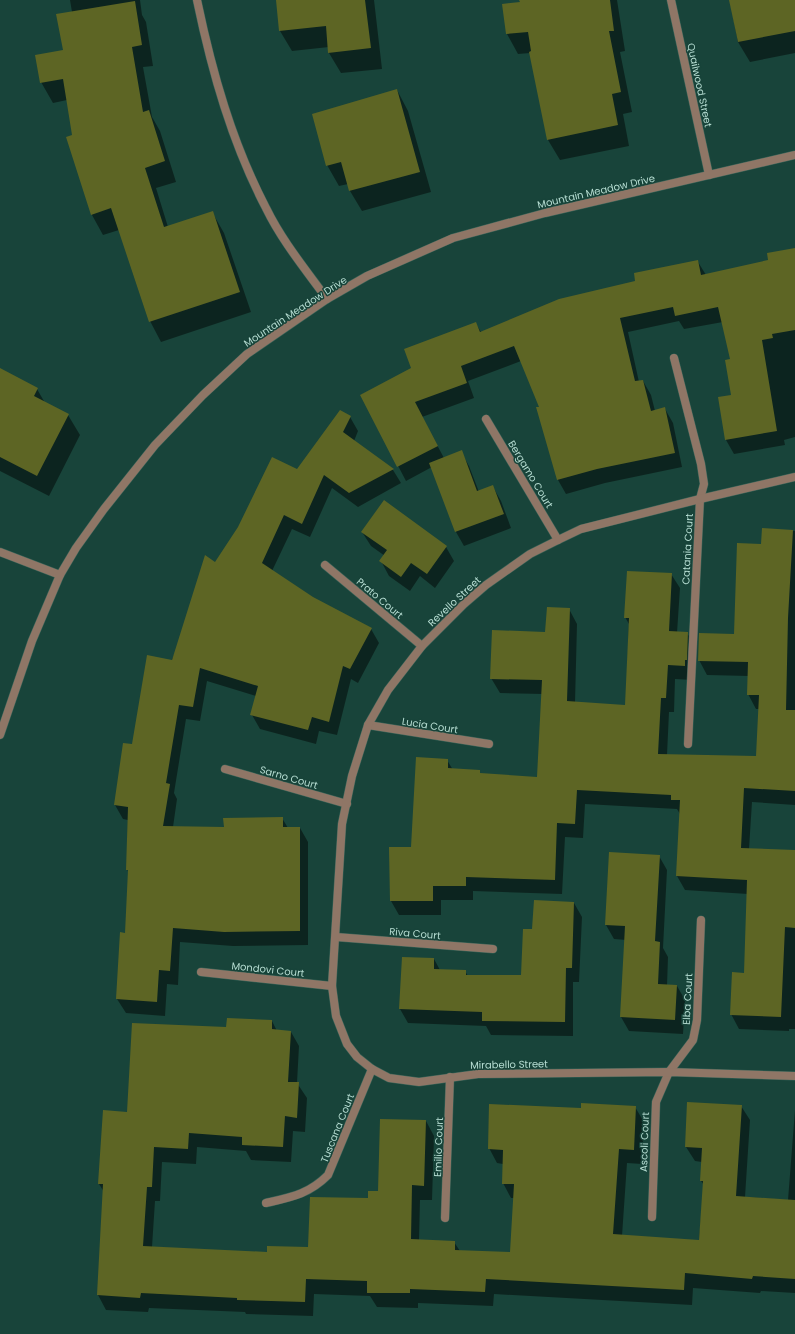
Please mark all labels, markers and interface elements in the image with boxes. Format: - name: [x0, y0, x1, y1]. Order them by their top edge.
- street label: Quailwood Street: [683, 42, 716, 129]
- street label: Mountain Meadow Drive: [536, 171, 656, 212]
- street label: Mountain Meadow Drive: [241, 272, 350, 351]
- street label: Bergamo Court: [504, 437, 557, 511]
- street label: Catania Court: [678, 513, 697, 585]
- street label: Revello Street: [425, 573, 484, 630]
- street label: Prato Court: [353, 574, 407, 623]
- street label: Lucia Court: [401, 714, 459, 737]
- street label: Sarno Court: [258, 762, 320, 793]
- street label: Riva Court: [389, 924, 442, 943]
- street label: Mondovi Court: [231, 958, 305, 981]
- street label: Elba Court: [679, 972, 696, 1025]
- street label: Mirabello Street: [470, 1056, 548, 1073]
- street label: Tuscana Court: [317, 1091, 358, 1165]
- street label: Ascoli Court: [636, 1111, 653, 1172]
- street label: Emilio Court: [430, 1117, 447, 1177]

